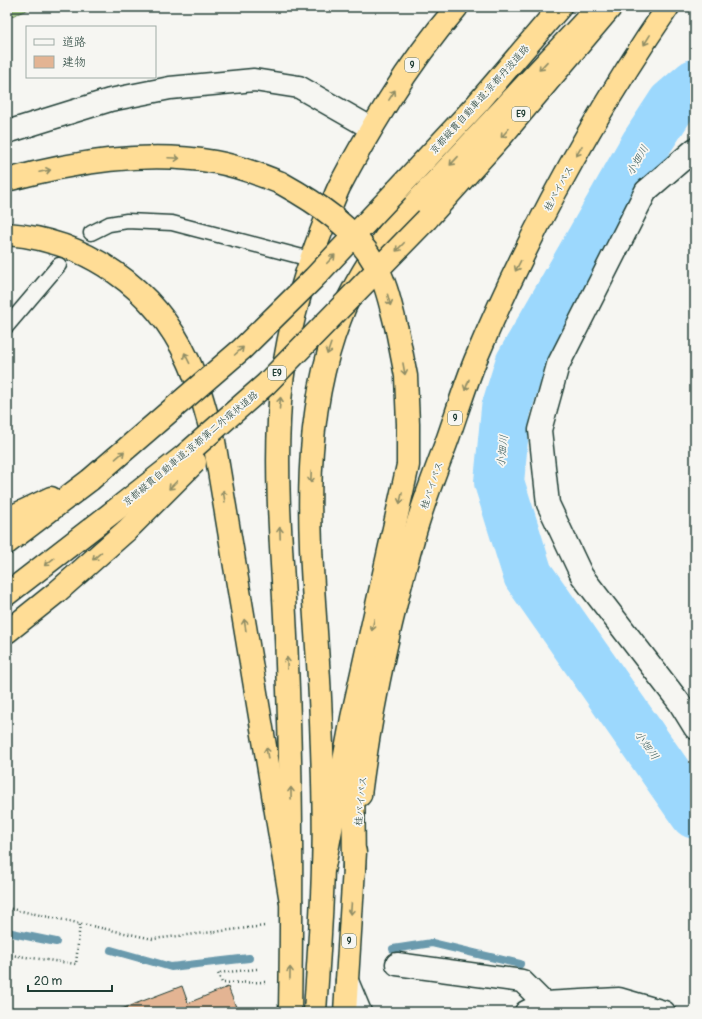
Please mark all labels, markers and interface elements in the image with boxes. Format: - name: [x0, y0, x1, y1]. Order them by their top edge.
- legend: [26, 26, 156, 78]
- one-way arrow: [642, 34, 650, 46]
- text: 道路: [62, 35, 86, 50]
- street label: 京都縦貫自動車道;京都丹波道路: [428, 43, 532, 157]
- text: 建物: [62, 55, 86, 70]
- road number: 9: [405, 58, 419, 72]
- one-way arrow: [538, 61, 547, 71]
- one-way arrow: [389, 89, 397, 101]
- road number: E9: [512, 107, 530, 121]
- one-way arrow: [500, 128, 509, 138]
- water label: 小畑川: [624, 143, 651, 178]
- one-way arrow: [575, 145, 583, 157]
- one-way arrow: [167, 154, 180, 162]
- one-way arrow: [449, 156, 459, 166]
- street label: 桂バイパス: [542, 164, 576, 213]
- one-way arrow: [38, 167, 51, 175]
- one-way arrow: [395, 242, 405, 252]
- one-way arrow: [326, 254, 336, 264]
- one-way arrow: [514, 259, 521, 271]
- one-way arrow: [386, 294, 394, 307]
- one-way arrow: [325, 342, 332, 355]
- one-way arrow: [234, 346, 244, 356]
- one-way arrow: [183, 352, 190, 364]
- one-way arrow: [401, 362, 409, 375]
- road number: E9: [268, 366, 286, 380]
- one-way arrow: [462, 378, 470, 390]
- street label: 京都縦貫自動車道;京都第二外環状道路: [121, 389, 261, 509]
- one-way arrow: [276, 397, 284, 410]
- road number: 9: [448, 411, 462, 425]
- water label: 小畑川: [494, 434, 511, 468]
- one-way arrow: [114, 450, 125, 459]
- street label: 桂バイパス: [418, 460, 446, 511]
- one-way arrow: [307, 470, 315, 483]
- one-way arrow: [168, 480, 178, 490]
- one-way arrow: [220, 490, 228, 503]
- one-way arrow: [396, 491, 404, 504]
- one-way arrow: [276, 527, 284, 540]
- one-way arrow: [93, 551, 103, 560]
- one-way arrow: [43, 558, 54, 566]
- one-way arrow: [368, 618, 376, 631]
- one-way arrow: [241, 619, 249, 632]
- one-way arrow: [284, 657, 291, 670]
- water label: 小畑川: [632, 728, 661, 763]
- one-way arrow: [262, 747, 270, 760]
- street label: 桂バイパス: [352, 776, 370, 827]
- one-way arrow: [287, 787, 295, 800]
- one-way arrow: [348, 902, 355, 915]
- road number: 9: [342, 934, 356, 948]
- scale bar: [28, 967, 112, 993]
- one-way arrow: [287, 967, 294, 980]
- text: 20 m: [34, 974, 63, 989]

